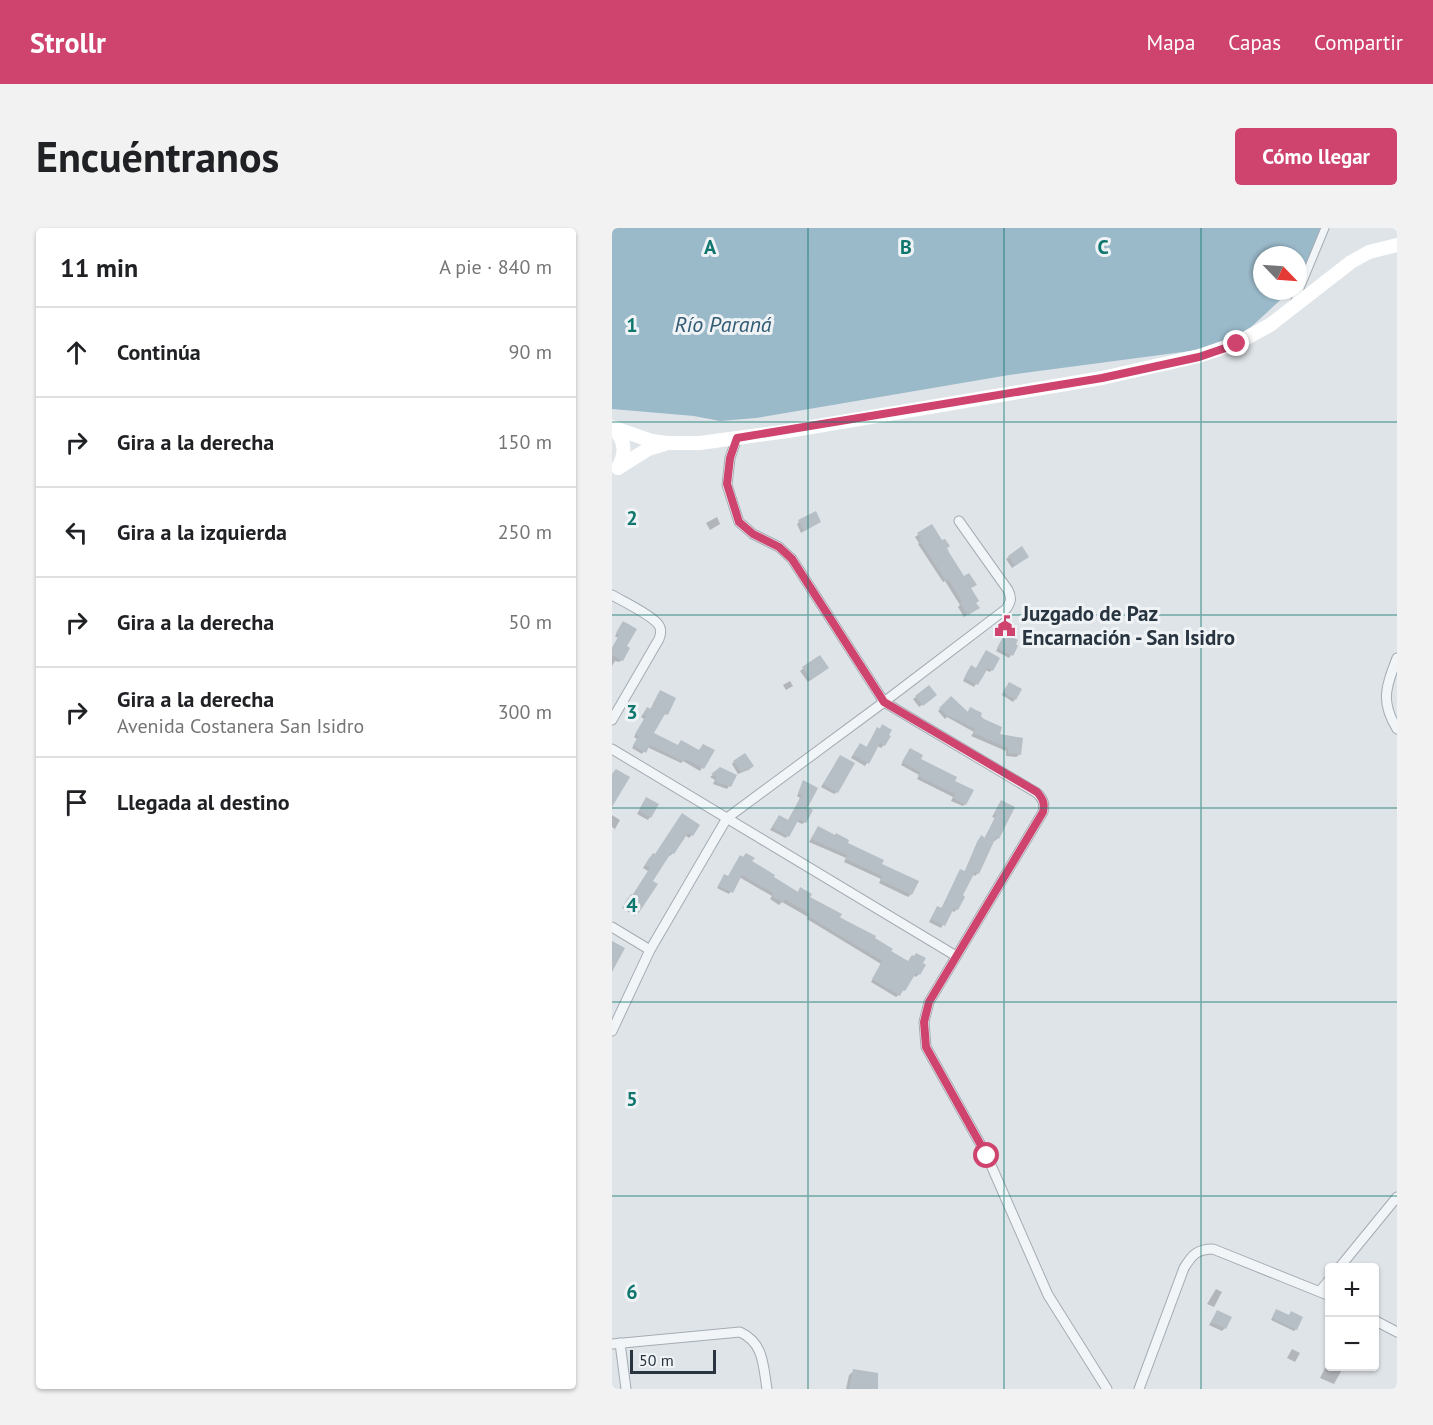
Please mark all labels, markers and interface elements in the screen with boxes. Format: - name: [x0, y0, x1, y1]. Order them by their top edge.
- text: Strollr: [30, 24, 106, 61]
- text: Mapa: [1147, 29, 1195, 56]
- text: Capas: [1228, 29, 1281, 56]
- text: Compartir: [1314, 29, 1403, 56]
- button: Cómo llegar: [1235, 128, 1397, 185]
- text: Encuéntranos: [36, 129, 279, 184]
- text: A: [704, 234, 717, 260]
- text: B: [900, 234, 912, 260]
- text: C: [1097, 234, 1109, 260]
- north arrow: [1253, 246, 1307, 300]
- text: 11 min: [60, 251, 138, 284]
- text: A pie · 840 m: [439, 254, 552, 280]
- water label: Río Paraná: [674, 310, 772, 338]
- text: 1: [626, 312, 638, 338]
- route end: [1223, 330, 1249, 356]
- icon: ahead: [60, 336, 93, 369]
- text: Continúa: [117, 338, 201, 366]
- text: 90 m: [509, 339, 552, 365]
- icon: right: [60, 426, 93, 459]
- text: Gira a la derecha: [117, 428, 274, 456]
- text: 150 m: [498, 429, 552, 455]
- text: 2: [626, 505, 638, 531]
- icon: left: [60, 516, 93, 549]
- text: Gira a la izquierda: [117, 518, 287, 546]
- text: 250 m: [498, 519, 552, 545]
- place label: Juzgado de Paz Encarnación - San Isidro: [1021, 600, 1235, 651]
- icon: right: [60, 606, 93, 639]
- text: Gira a la derecha: [117, 608, 274, 636]
- text: 50 m: [509, 609, 552, 635]
- public building icon: Juzgado de Paz Encarnación - San Isidro: [993, 614, 1017, 638]
- text: Gira a la derecha: [117, 685, 274, 713]
- icon: right: [60, 696, 93, 729]
- text: 300 m: [498, 699, 552, 725]
- text: 3: [626, 699, 638, 725]
- text: Avenida Costanera San Isidro: [117, 713, 364, 739]
- icon: arrive: [60, 786, 93, 819]
- text: Llegada al destino: [117, 788, 290, 816]
- text: 4: [626, 892, 638, 918]
- text: 5: [626, 1086, 638, 1112]
- route start: [973, 1142, 999, 1168]
- map controls: [1325, 1263, 1379, 1371]
- button: +: [1325, 1263, 1379, 1317]
- text: 6: [626, 1279, 638, 1305]
- button: −: [1325, 1317, 1379, 1371]
- scale bar: [630, 1347, 716, 1374]
- text: 50 m: [639, 1350, 674, 1370]

